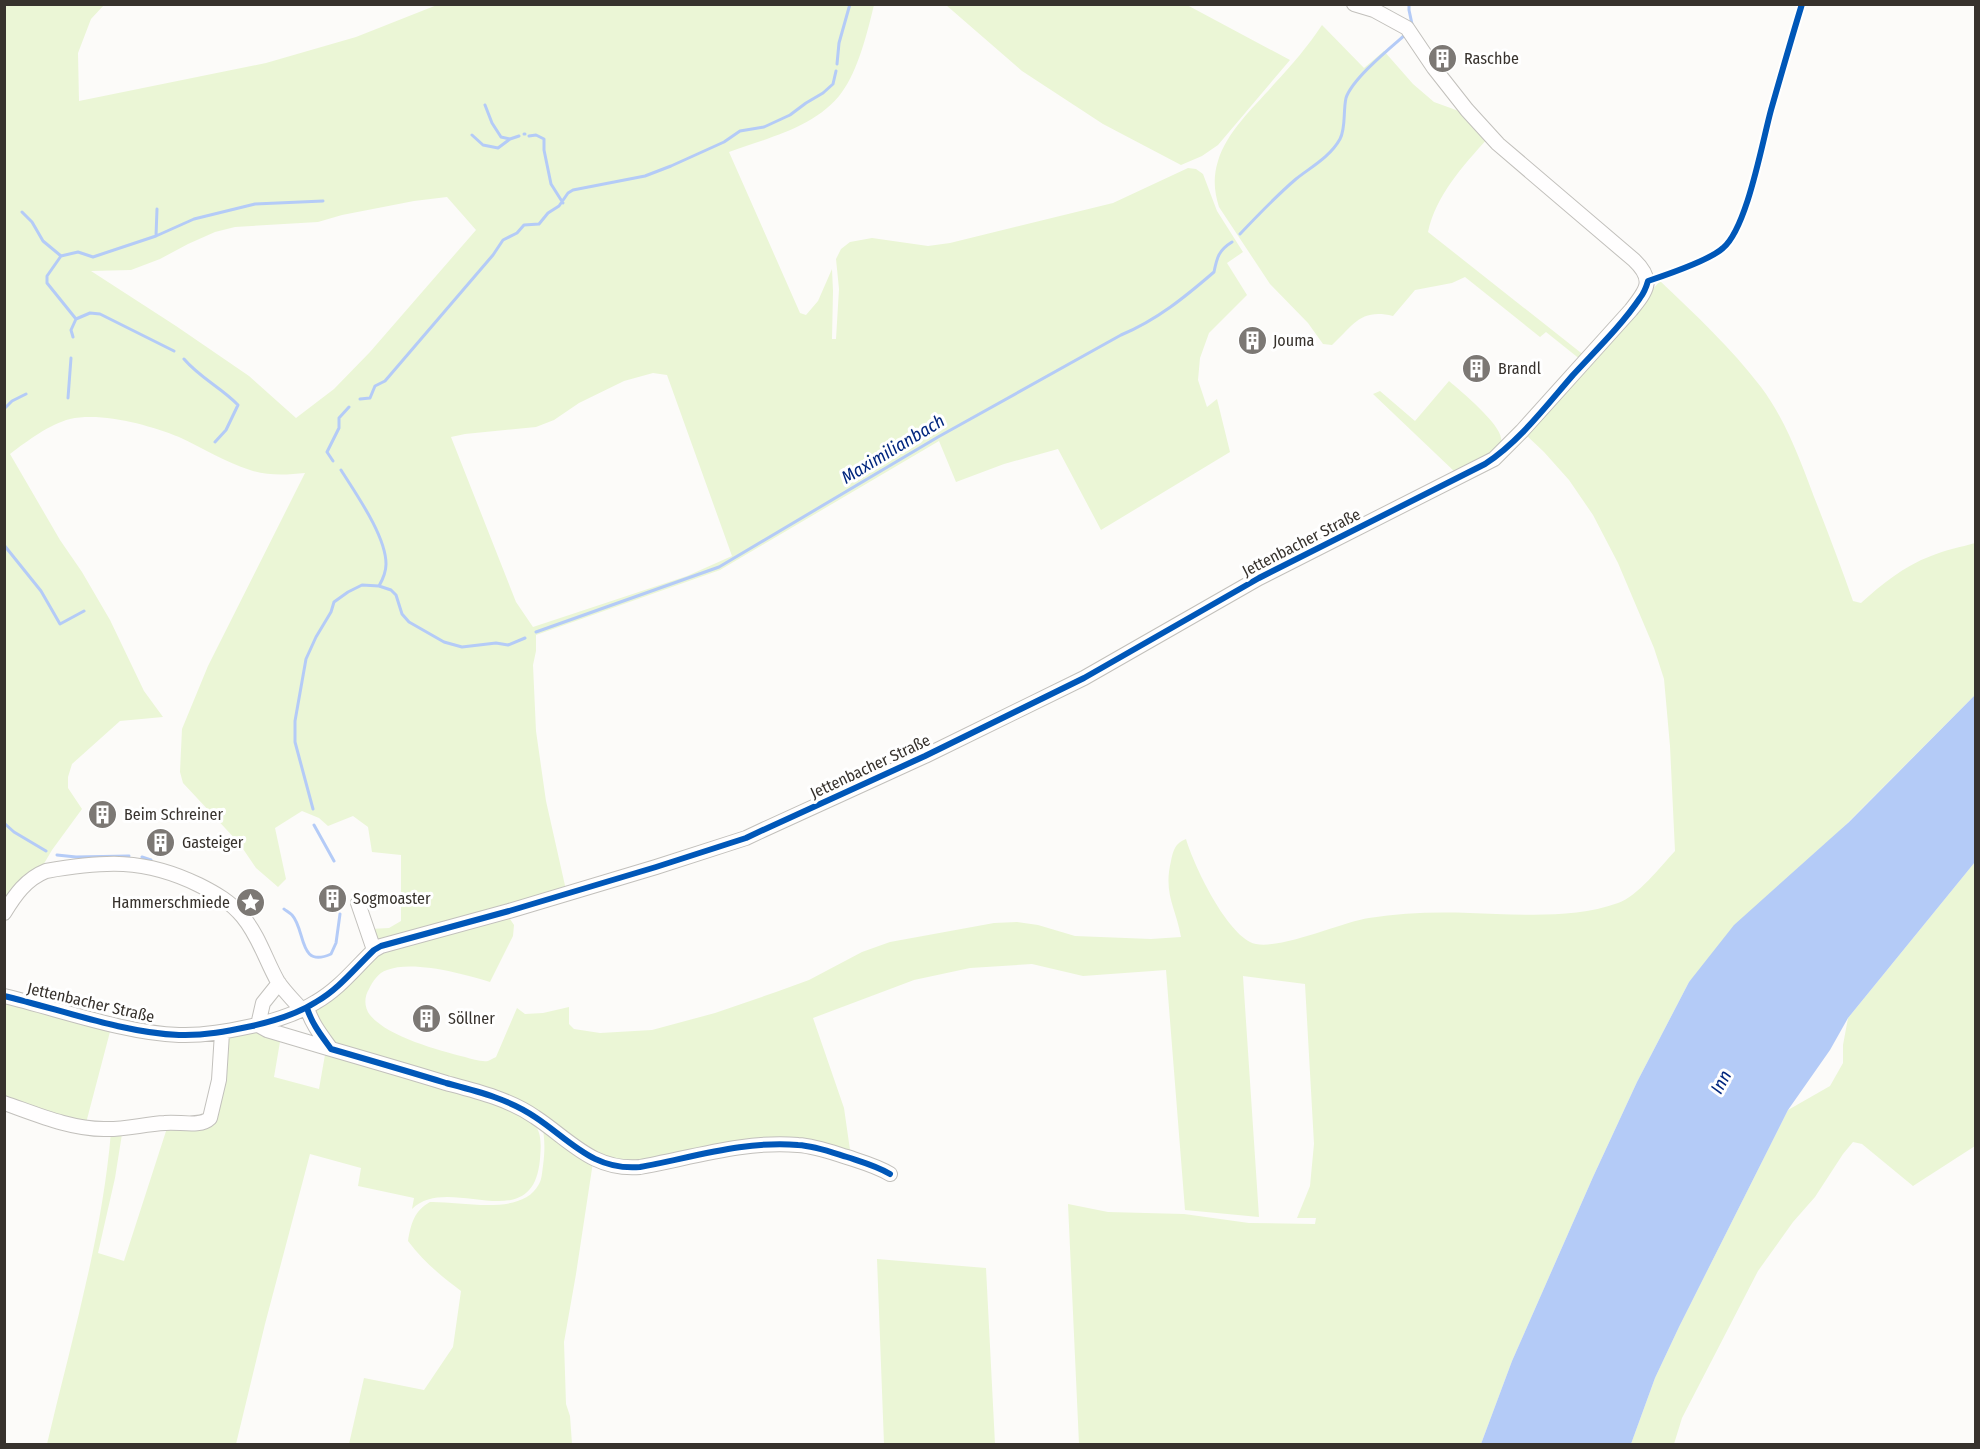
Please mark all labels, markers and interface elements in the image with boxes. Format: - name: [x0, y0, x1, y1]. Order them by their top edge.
- building icon: Raschbe: [1427, 42, 1459, 74]
- place label: Raschbe: [1464, 49, 1519, 68]
- building icon: Jouma: [1236, 324, 1268, 356]
- place label: Jouma: [1273, 331, 1314, 350]
- building icon: Brandl: [1461, 352, 1493, 384]
- place label: Brandl: [1498, 359, 1541, 378]
- water label: Maximilianbach: [837, 410, 949, 488]
- street label: Jettenbacher Straße: [1239, 504, 1364, 580]
- street label: Jettenbacher Straße: [807, 730, 933, 803]
- building icon: Beim Schreiner: [87, 798, 119, 830]
- place label: Beim Schreiner: [124, 805, 223, 824]
- building icon: Gasteiger: [145, 826, 177, 858]
- place label: Gasteiger: [182, 833, 244, 852]
- building icon: Sogmoaster: [316, 882, 348, 914]
- place icon: Hammerschmiede: [235, 886, 267, 918]
- place label: Sogmoaster: [353, 889, 431, 908]
- place label: Hammerschmiede: [112, 893, 230, 912]
- street label: Jettenbacher Straße: [25, 979, 157, 1026]
- building icon: Söllner: [411, 1002, 443, 1034]
- place label: Söllner: [448, 1009, 495, 1028]
- water label: Inn: [1706, 1066, 1736, 1098]

